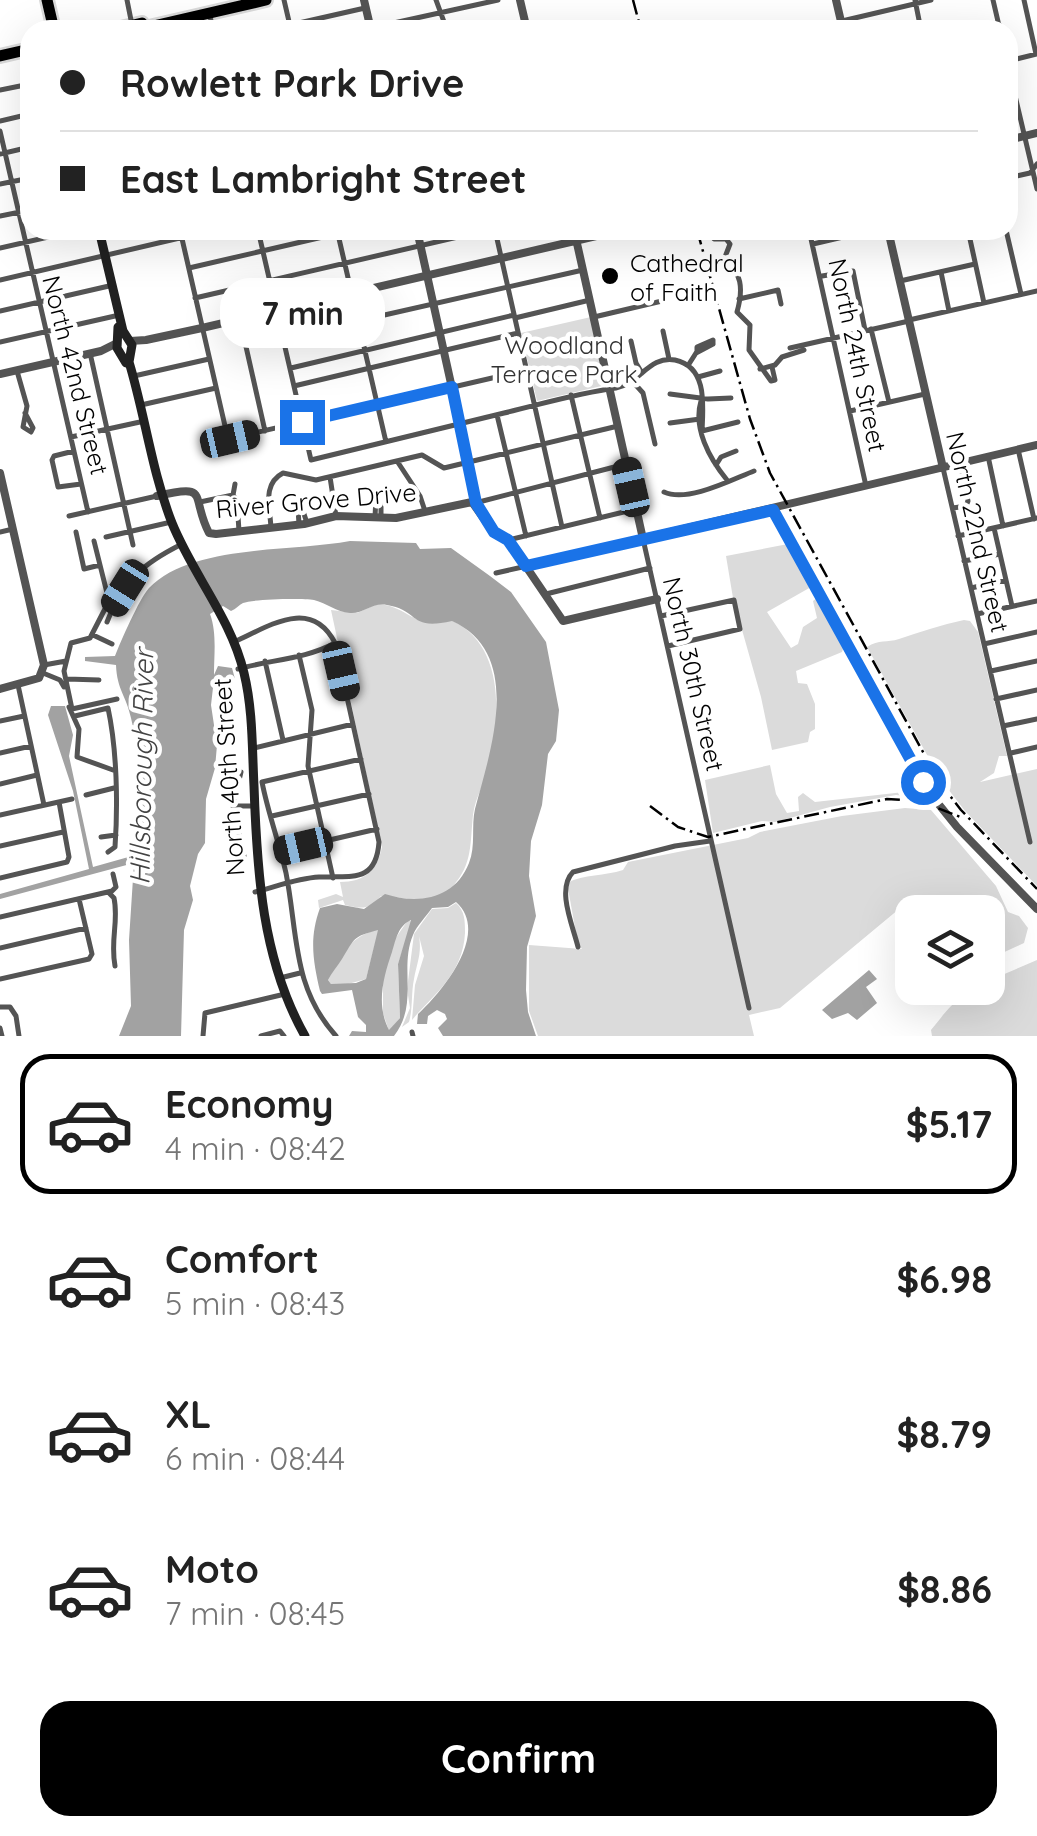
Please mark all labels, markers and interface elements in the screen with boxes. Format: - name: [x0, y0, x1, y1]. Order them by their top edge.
- text: Rowlett Park Drive: [120, 59, 464, 107]
- text: East Lambright Street: [120, 155, 527, 203]
- place label: Cathedral of Faith: [630, 247, 744, 307]
- street label: North 24th Street: [822, 255, 894, 455]
- marker: Cathedral of Faith: [599, 265, 621, 287]
- street label: North 42nd Street: [36, 272, 116, 478]
- callout: 7 min: [220, 277, 384, 347]
- text: 7 min: [261, 293, 344, 333]
- park label: Woodland Terrace Park: [490, 329, 638, 389]
- route end: [280, 400, 325, 445]
- car: [197, 418, 263, 460]
- street label: North 22nd Street: [940, 429, 1016, 635]
- car: [610, 454, 652, 520]
- street label: River Grove Drive: [214, 476, 418, 524]
- car: [96, 555, 154, 621]
- street label: North 30th Street: [657, 574, 731, 774]
- car: [320, 638, 362, 704]
- water label: Hillsborough River: [121, 646, 161, 885]
- street label: North 40th Street: [206, 677, 250, 877]
- route start: [901, 760, 946, 805]
- car: [270, 825, 336, 867]
- map controls: [895, 895, 1005, 1005]
- button: layers: [895, 895, 1005, 1005]
- icon: car: [45, 1079, 135, 1169]
- text: Economy: [165, 1080, 334, 1128]
- text: $5.17: [906, 1100, 992, 1148]
- text: 4 min · 08:42: [165, 1128, 346, 1168]
- icon: car: [45, 1234, 135, 1324]
- text: Comfort: [165, 1235, 319, 1283]
- text: $6.98: [896, 1255, 992, 1303]
- text: 5 min · 08:43: [165, 1283, 345, 1323]
- icon: car: [45, 1389, 135, 1479]
- text: XL: [165, 1390, 211, 1438]
- text: $8.79: [897, 1410, 992, 1458]
- text: 6 min · 08:44: [165, 1438, 345, 1478]
- icon: car: [45, 1544, 135, 1634]
- text: Moto: [165, 1545, 259, 1593]
- text: $8.86: [897, 1565, 992, 1613]
- text: 7 min · 08:45: [165, 1593, 345, 1633]
- button: Confirm: [40, 1701, 997, 1816]

